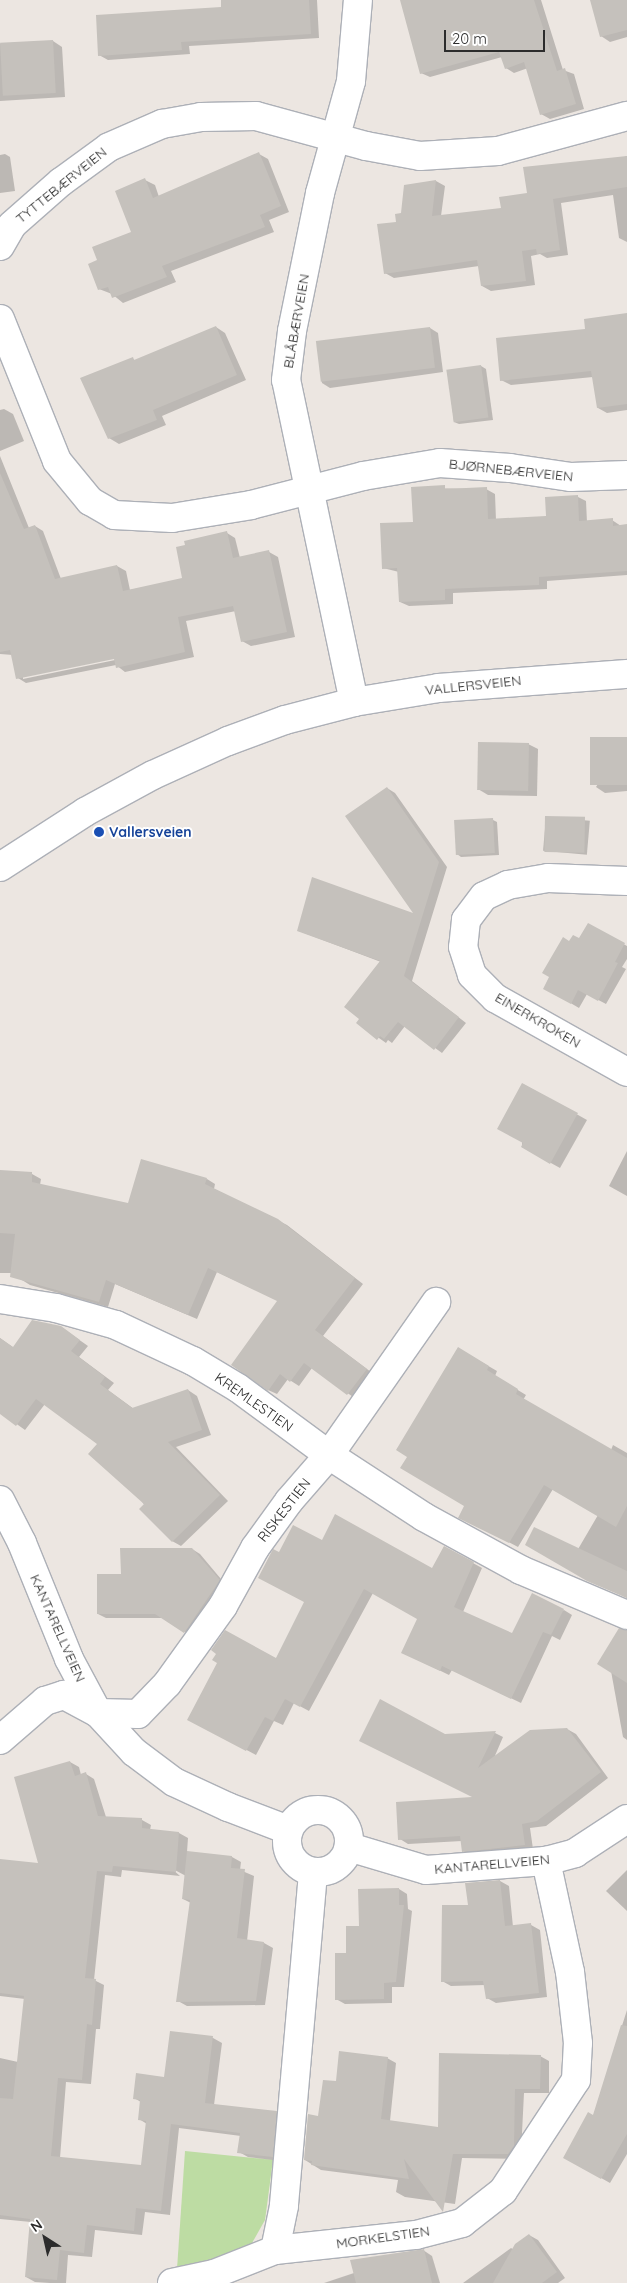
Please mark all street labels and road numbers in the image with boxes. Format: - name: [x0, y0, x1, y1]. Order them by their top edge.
- street label: TYTTEBÆRVEIEN: [12, 143, 110, 227]
- street label: BLÅBÆRVEIEN: [279, 272, 313, 370]
- street label: BJØRNEBÆRVEIEN: [448, 455, 574, 485]
- street label: VALLERSVEIEN: [424, 672, 522, 698]
- street label: EINERKROKEN: [492, 989, 584, 1051]
- street label: KREMLESTIEN: [212, 1369, 296, 1435]
- street label: RISKESTIEN: [254, 1475, 314, 1545]
- street label: KANTARELLVEIEN: [27, 1572, 89, 1684]
- street label: KANTARELLVEIEN: [434, 1851, 550, 1877]
- street label: MORKELSTIEN: [335, 2222, 431, 2252]

